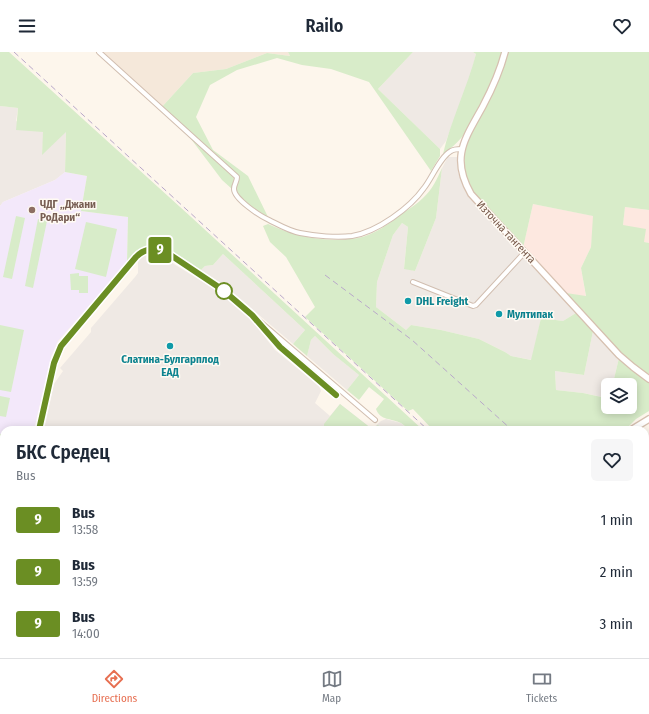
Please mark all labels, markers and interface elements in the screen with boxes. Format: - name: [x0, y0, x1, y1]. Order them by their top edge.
- icon: menu: [16, 15, 38, 37]
- text: Railo: [306, 15, 343, 37]
- icon: heart: [611, 15, 633, 37]
- place label: ЧДГ „Джани РоДари“: [40, 198, 96, 224]
- street label: Източна тангента: [474, 198, 538, 266]
- marker: ЧДГ „Джани РоДари“: [27, 205, 37, 215]
- line badge: 9: [147, 237, 173, 263]
- text: 9: [156, 241, 164, 258]
- unlabelled marker: [215, 282, 233, 300]
- place label: DHL Freight: [416, 295, 468, 308]
- marker: DHL Freight: [403, 296, 413, 306]
- place label: Мултипак: [507, 308, 554, 321]
- marker: Мултипак: [494, 309, 504, 319]
- marker: Слатина-Булгарплод ЕАД: [165, 341, 175, 351]
- place label: Слатина-Булгарплод ЕАД: [121, 353, 219, 379]
- map controls: [601, 378, 637, 414]
- button: layers: [601, 378, 637, 414]
- button: heart: [591, 439, 633, 481]
- text: БКС Средец: [16, 441, 109, 464]
- text: Bus: [16, 468, 35, 483]
- text: Bus: [72, 504, 95, 522]
- text: 9: [34, 511, 42, 528]
- text: 1 min: [600, 511, 633, 529]
- text: 13:58: [72, 522, 98, 537]
- text: Bus: [72, 556, 95, 574]
- text: 9: [34, 563, 42, 580]
- text: 2 min: [600, 563, 633, 581]
- text: 13:59: [72, 574, 98, 589]
- text: Bus: [72, 608, 95, 626]
- text: 9: [34, 615, 42, 632]
- text: 3 min: [599, 615, 633, 633]
- text: 14:00: [72, 626, 100, 641]
- tab: Directions: [92, 668, 137, 705]
- tab: Map: [321, 668, 343, 705]
- tab: Tickets: [526, 668, 557, 705]

